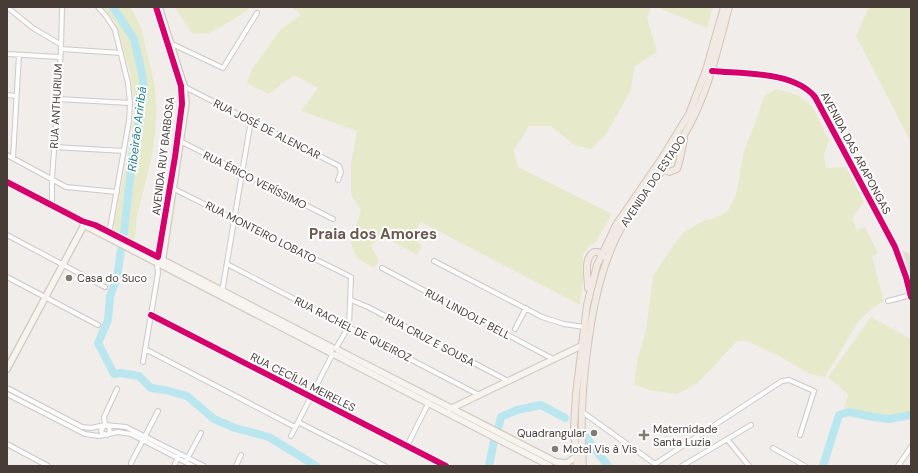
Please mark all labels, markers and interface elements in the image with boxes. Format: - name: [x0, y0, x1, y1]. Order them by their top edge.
- street label: RUA ANTHURIUM: [47, 63, 65, 149]
- water label: Ribeirão Ariribá: [124, 85, 150, 172]
- street label: AVENIDA DAS ARAPONGAS: [818, 89, 894, 217]
- street label: AVENIDA RUY BARBOSA: [149, 96, 177, 216]
- street label: RUA JOSÉ DE ALENCAR: [211, 96, 323, 162]
- street label: AVENIDA DO ESTADO: [617, 133, 689, 229]
- street label: RUA ÉRICO VERÍSSIMO: [201, 148, 309, 212]
- street label: RUA MONTEIRO LOBATO: [203, 198, 319, 266]
- district label: Praia dos Amores: [309, 224, 437, 244]
- place label: Casa do Suco: [77, 271, 147, 285]
- marker: Casa do Suco: [64, 273, 74, 283]
- street label: RUA LINDOLF BELL: [423, 286, 513, 343]
- street label: RUA RACHEL DE QUEIROZ: [292, 293, 414, 365]
- street label: RUA CRUZ E SOUSA: [383, 311, 477, 369]
- street label: RUA CECÍLIA MEIRELES: [248, 349, 358, 415]
- place label: Maternidade Santa Luzia: [653, 422, 718, 449]
- place label: Quadrangular: [517, 426, 586, 440]
- marker: Quadrangular: [589, 428, 599, 438]
- marker: Maternidade Santa Luzia: [638, 429, 650, 441]
- place label: Motel Vis à Vis: [563, 442, 637, 456]
- marker: Motel Vis à Vis: [550, 444, 560, 454]

